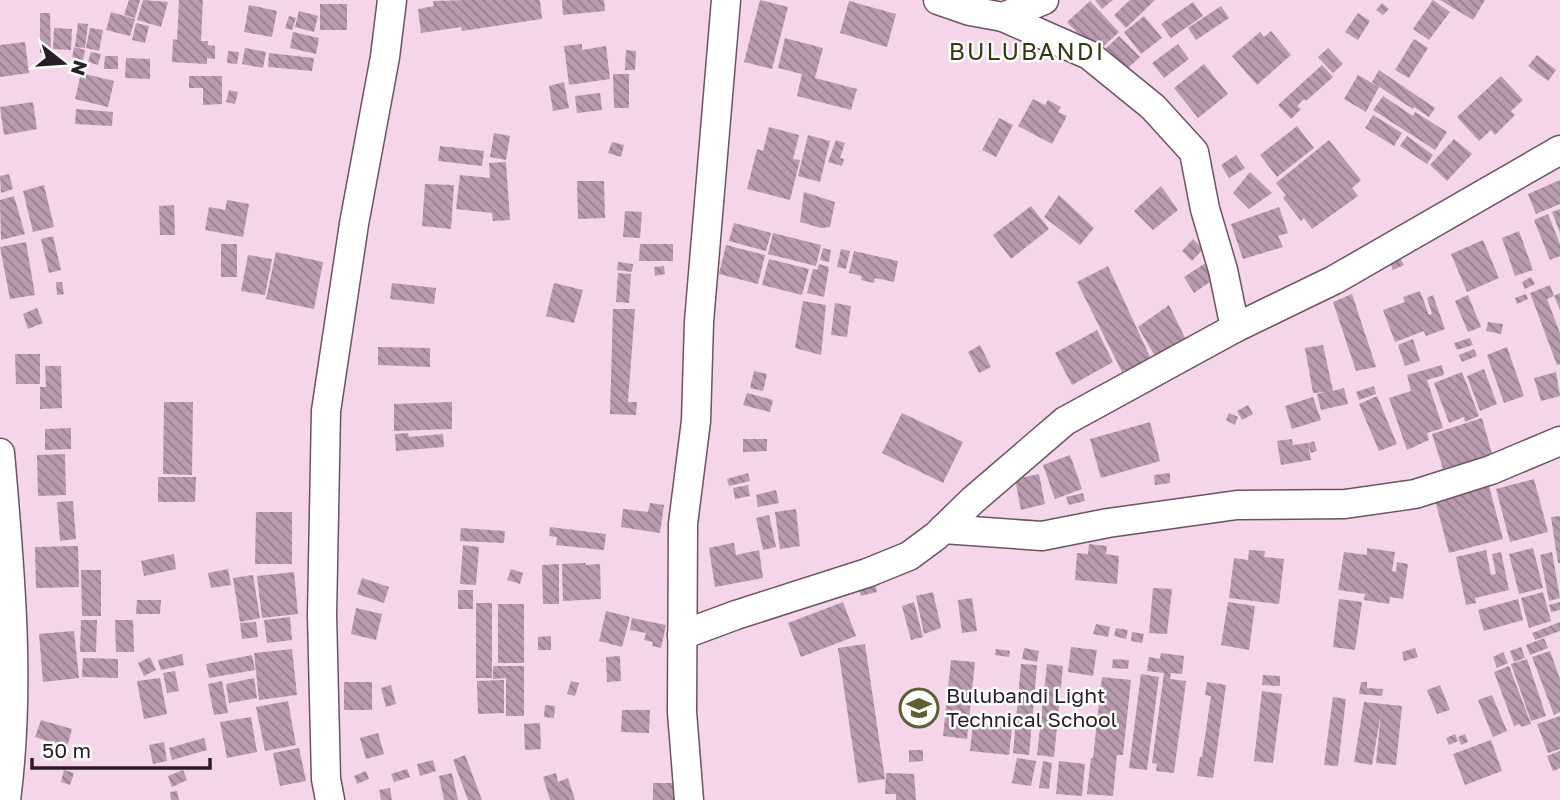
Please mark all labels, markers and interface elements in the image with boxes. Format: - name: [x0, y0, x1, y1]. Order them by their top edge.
- north arrow: [28, 28, 98, 98]
- district label: BULUBANDI: [949, 36, 1105, 65]
- text: N: [67, 58, 93, 78]
- place label: Bulubandi Light Technical School: [946, 682, 1117, 732]
- school or university icon: Bulubandi Light Technical School: [898, 687, 940, 729]
- scale bar: [32, 726, 210, 770]
- text: 50 m: [42, 737, 91, 763]

